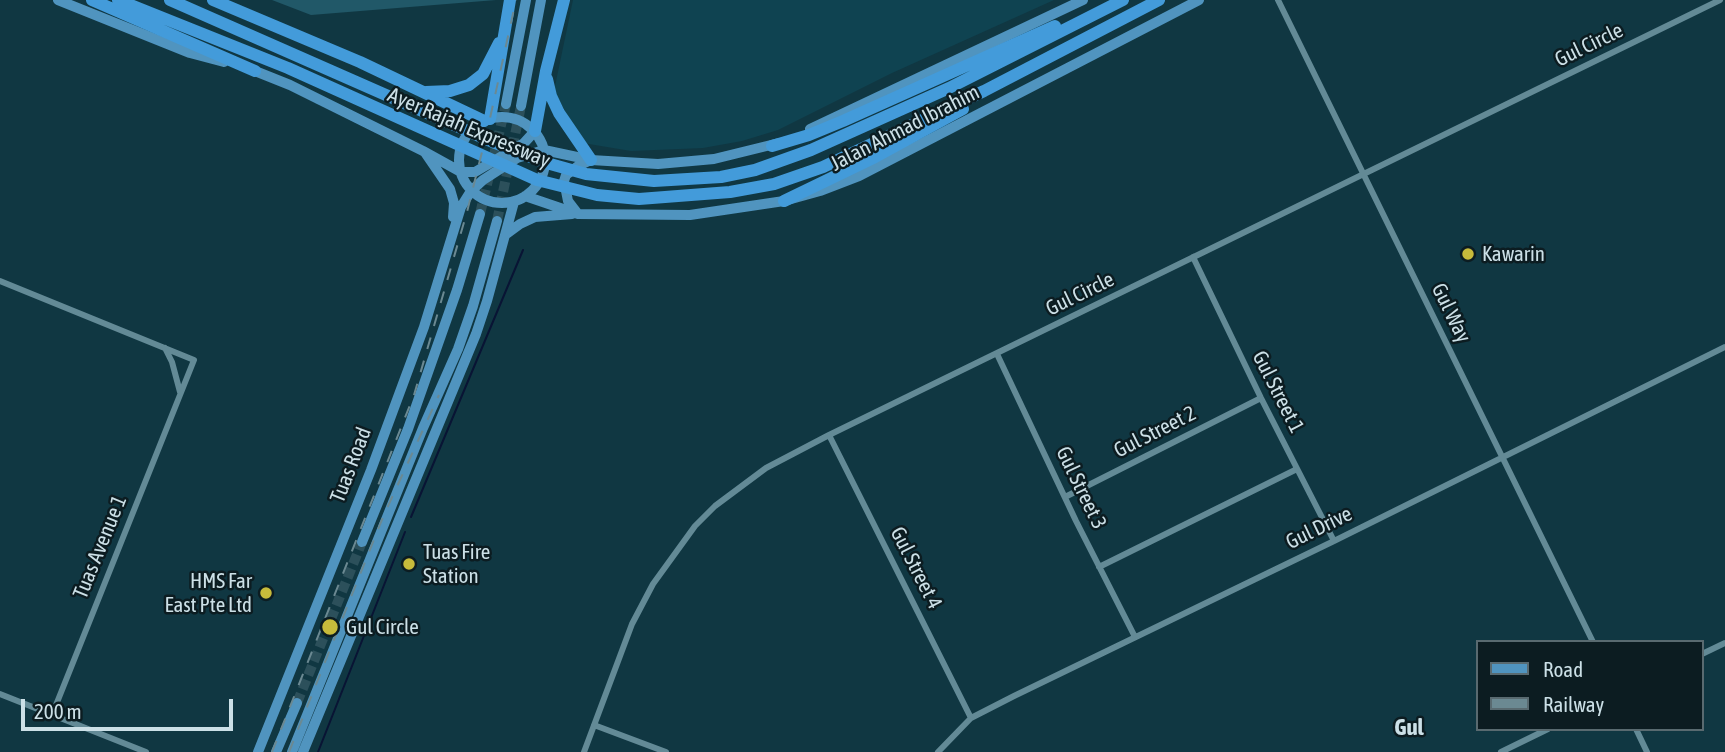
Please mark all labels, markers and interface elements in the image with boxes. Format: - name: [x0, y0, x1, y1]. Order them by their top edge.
- street label: Gul Circle: [1551, 18, 1627, 72]
- street label: Jalan Ahmad Ibrahim: [826, 80, 984, 176]
- street label: Ayer Rajah Expressway: [384, 82, 554, 174]
- place label: Kawarin: [1482, 241, 1545, 267]
- marker: Kawarin: [1460, 246, 1476, 262]
- street label: Gul Circle: [1042, 267, 1118, 321]
- street label: Gul Way: [1426, 279, 1476, 347]
- street label: Gul Street 1: [1247, 347, 1309, 437]
- street label: Gul Street 2: [1110, 401, 1200, 463]
- street label: Tuas Road: [325, 424, 377, 506]
- street label: Gul Street 3: [1050, 443, 1112, 533]
- street label: Tuas Avenue 1: [68, 492, 132, 602]
- street label: Gul Drive: [1282, 501, 1356, 555]
- street label: Gul Street 4: [885, 523, 947, 613]
- place label: Tuas Fire Station: [423, 539, 490, 589]
- marker: Tuas Fire Station: [401, 556, 417, 572]
- place label: HMS Far East Pte Ltd: [164, 568, 252, 618]
- marker: HMS Far East Pte Ltd: [258, 585, 274, 601]
- place label: Gul Circle: [346, 614, 419, 640]
- marker: Gul Circle: [320, 617, 340, 637]
- legend: [1476, 640, 1704, 731]
- text: Road: [1543, 657, 1583, 681]
- scale bar: [24, 686, 236, 730]
- text: Railway: [1543, 692, 1604, 716]
- text: 200 m: [34, 699, 82, 723]
- district label: Gul: [1394, 714, 1424, 742]

